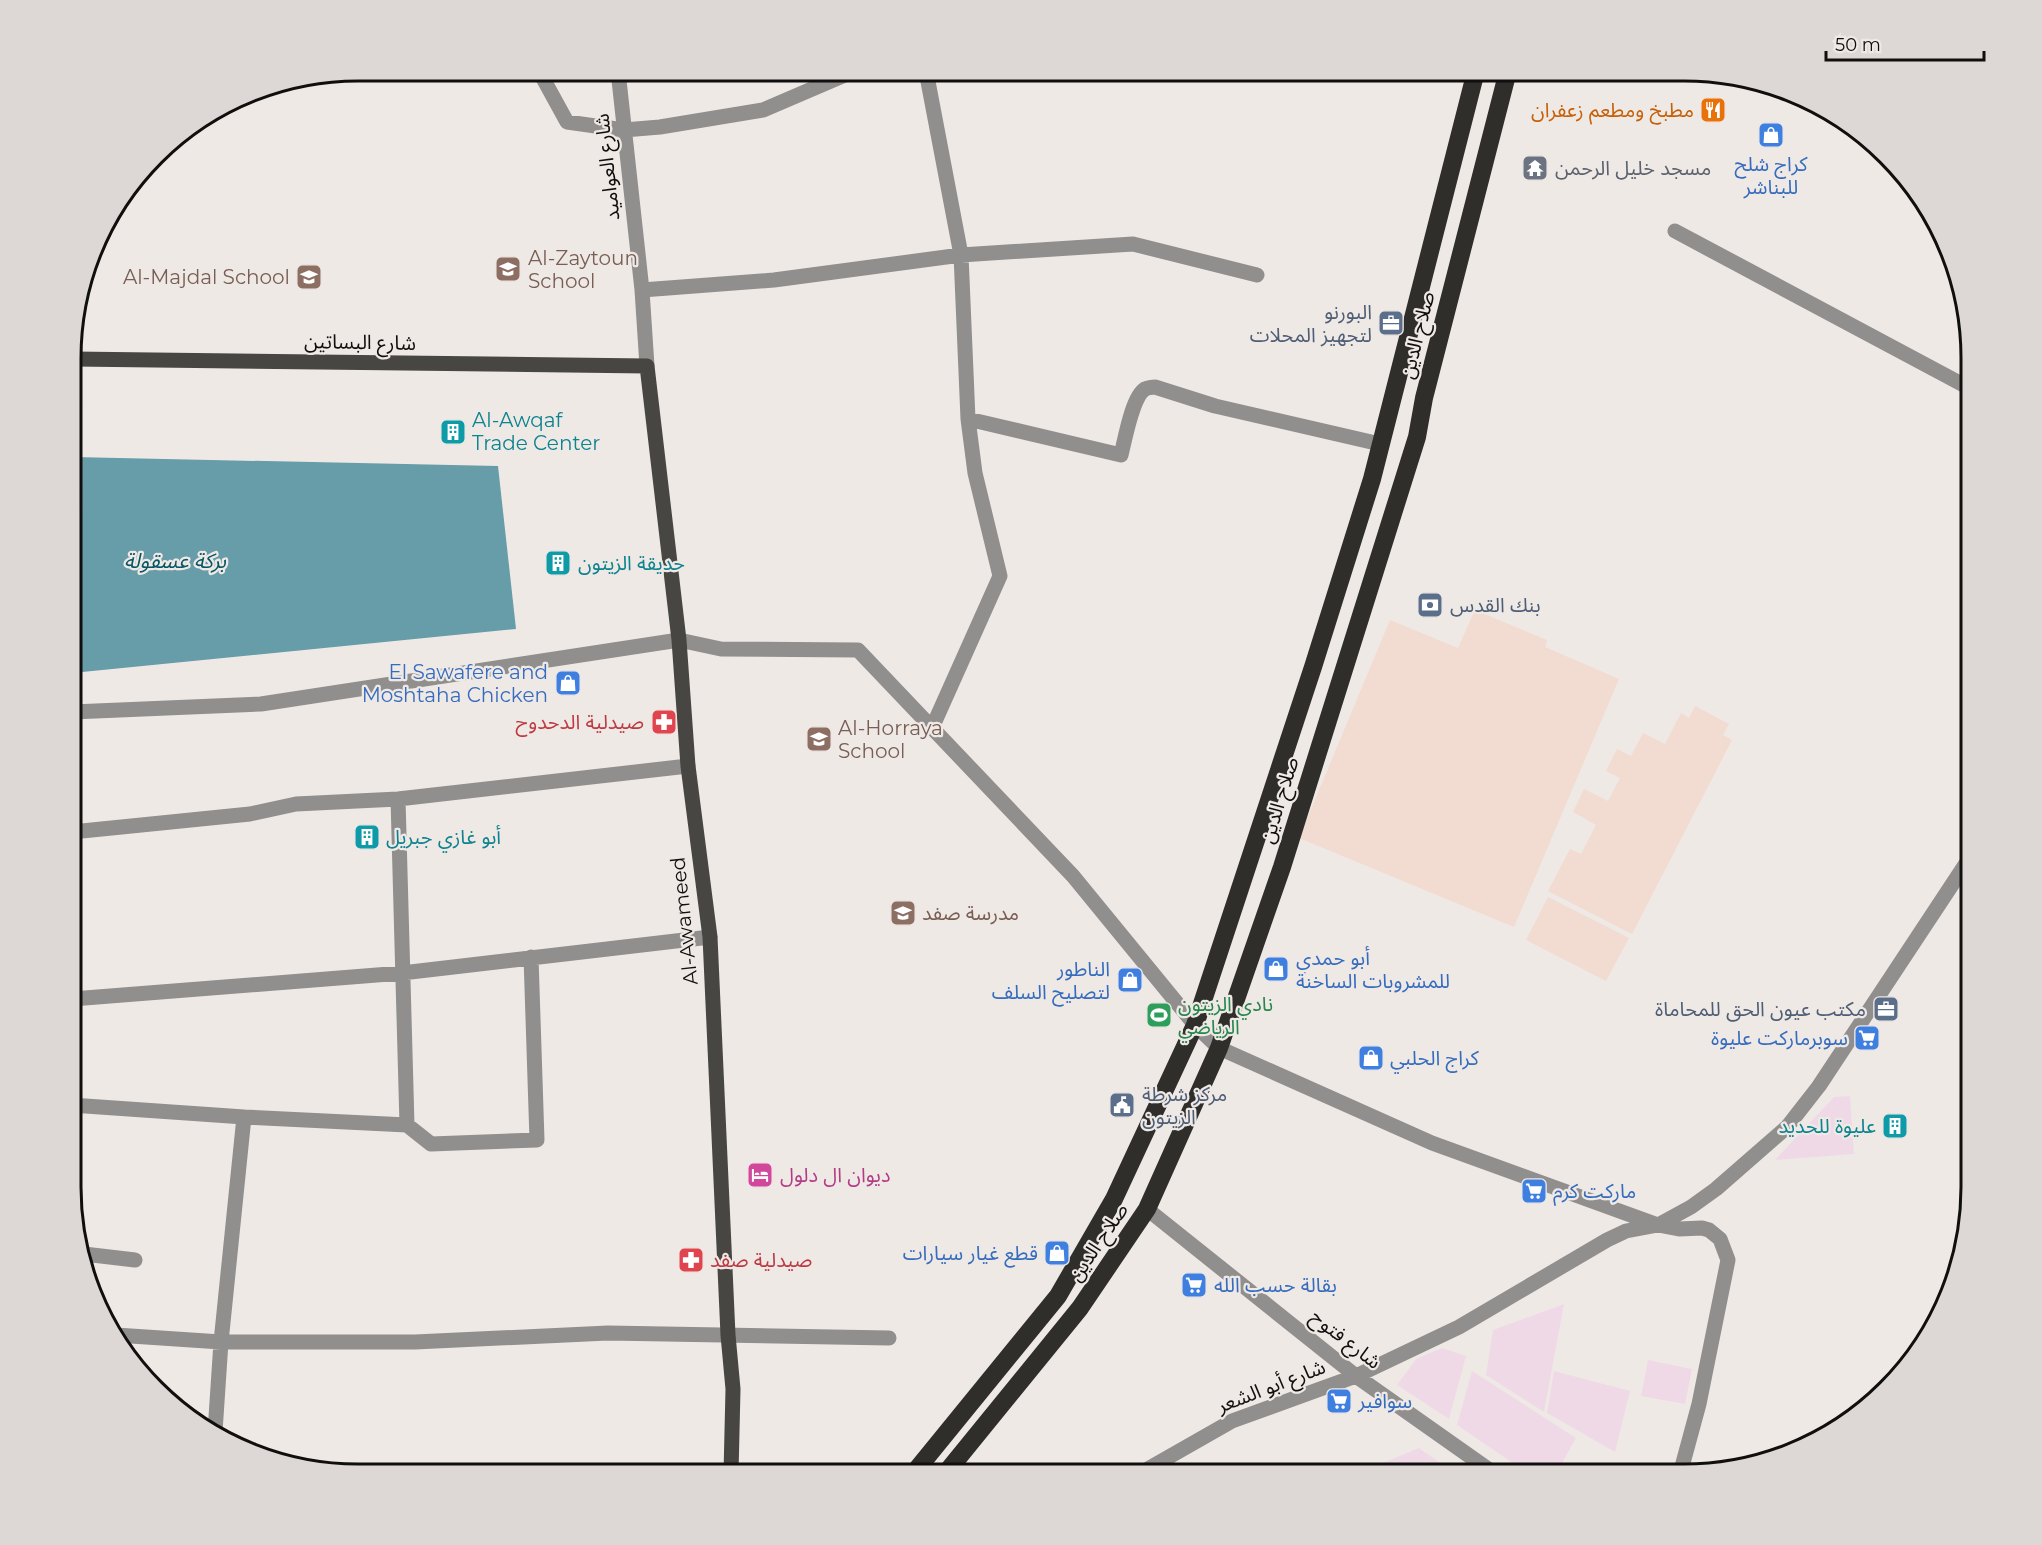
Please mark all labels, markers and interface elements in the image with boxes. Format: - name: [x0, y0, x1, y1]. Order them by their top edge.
- scale bar: [1826, 24, 1984, 62]
- text: 50 m: [1835, 34, 1881, 56]
- restaurant icon: مطبخ ومطعم زعفران: [1698, 95, 1728, 125]
- place label: مطبخ ومطعم زعفران: [1531, 98, 1694, 125]
- street label: شارع العواميد: [589, 112, 628, 222]
- shop icon: كراج شلح للبناشر: [1756, 120, 1786, 150]
- place label: كراج شلح للبناشر: [1734, 152, 1808, 199]
- temple icon: مسجد خليل الرحمن: [1520, 153, 1550, 183]
- place label: مسجد خليل الرحمن: [1555, 156, 1711, 180]
- place label: Al-Zaytoun School: [528, 246, 638, 293]
- school or university icon: Al-Zaytoun School: [493, 254, 523, 284]
- school or university icon: Al-Majdal School: [294, 262, 324, 292]
- place label: Al-Majdal School: [123, 265, 290, 289]
- street label: صلاح الدين: [1395, 289, 1442, 382]
- place label: البورنو لتجهيز المحلات: [1250, 300, 1372, 347]
- office icon: البورنو لتجهيز المحلات: [1376, 308, 1406, 338]
- street label: شارع البساتين: [304, 329, 416, 358]
- place label: Al-Awqaf Trade Center: [472, 408, 600, 455]
- building icon: Al-Awqaf Trade Center: [438, 417, 468, 447]
- water label: بركة عسقولة: [124, 548, 226, 573]
- building icon: حديقة الزيتون: [543, 548, 573, 578]
- place label: حديقة الزيتون: [578, 551, 685, 575]
- bank icon: بنك القدس: [1415, 590, 1445, 620]
- place label: بنك القدس: [1450, 593, 1541, 617]
- place label: El Sawafere and Moshtaha Chicken: [362, 660, 548, 707]
- shop icon: El Sawafere and Moshtaha Chicken: [553, 668, 583, 698]
- pharmacy icon: صيدلية الدحدوح: [649, 707, 679, 737]
- place label: صيدلية الدحدوح: [515, 710, 644, 737]
- place label: Al-Horraya School: [838, 716, 943, 763]
- school or university icon: Al-Horraya School: [804, 724, 834, 754]
- street label: صلاح الدين: [1254, 754, 1306, 847]
- building icon: أبو غازي جبريل: [352, 822, 382, 852]
- place label: أبو غازي جبريل: [386, 825, 501, 853]
- street label: Al-Awameed: [665, 856, 703, 986]
- school or university icon: مدرسة صفد: [888, 898, 918, 928]
- place label: مدرسة صفد: [922, 901, 1019, 925]
- place label: أبو حمدي للمشروبات الساخنة: [1296, 946, 1450, 993]
- shop icon: أبو حمدي للمشروبات الساخنة: [1261, 954, 1291, 984]
- place label: الناطور لتصليح السلف: [992, 957, 1110, 1007]
- shop icon: الناطور لتصليح السلف: [1115, 965, 1145, 995]
- place label: نادي الزيتون الرياضي: [1178, 992, 1273, 1043]
- office icon: مكتب عيون الحق للمحاماة: [1871, 994, 1901, 1024]
- place label: مكتب عيون الحق للمحاماة: [1655, 997, 1866, 1022]
- sports icon: نادي الزيتون الرياضي: [1144, 1000, 1174, 1030]
- supermarket icon: سوبرماركت عليوة: [1852, 1023, 1882, 1053]
- place label: سوبرماركت عليوة: [1711, 1026, 1848, 1050]
- shop icon: كراج الحلبي: [1356, 1043, 1386, 1073]
- place label: كراج الحلبي: [1390, 1046, 1479, 1074]
- place label: مركز شرطة الزيتون: [1142, 1082, 1227, 1129]
- public building icon: مركز شرطة الزيتون: [1107, 1090, 1137, 1120]
- building icon: عليوة للحديد: [1880, 1111, 1910, 1141]
- place label: عليوة للحديد: [1779, 1114, 1876, 1138]
- hotel icon: ديوان ال دلول: [745, 1160, 775, 1190]
- place label: ديوان ال دلول: [780, 1163, 891, 1187]
- supermarket icon: ماركت كرم: [1519, 1176, 1549, 1206]
- place label: ماركت كرم: [1553, 1179, 1636, 1206]
- street label: صلاح الدين: [1063, 1198, 1135, 1287]
- shop icon: قطع غيار سيارات: [1042, 1238, 1072, 1268]
- place label: قطع غيار سيارات: [903, 1241, 1038, 1268]
- pharmacy icon: صيدلية صفد: [676, 1245, 706, 1275]
- place label: صيدلية صفد: [710, 1248, 812, 1272]
- supermarket icon: بقالة حسب الله: [1179, 1270, 1209, 1300]
- place label: بقالة حسب الله: [1214, 1273, 1337, 1297]
- street label: شارع فتوح: [1304, 1304, 1386, 1376]
- street label: شارع أبو الشعر: [1212, 1354, 1330, 1421]
- supermarket icon: سوافير: [1324, 1386, 1354, 1416]
- place label: سوافير: [1357, 1389, 1412, 1413]

